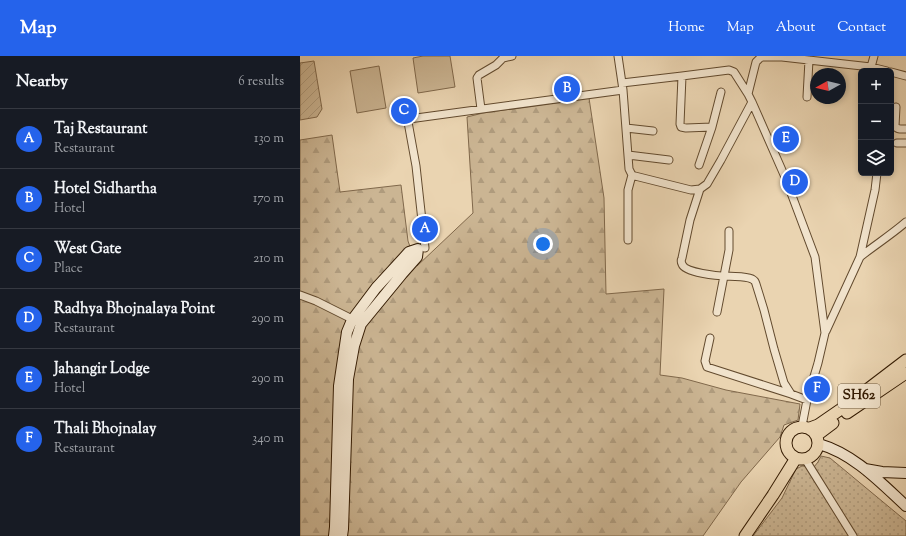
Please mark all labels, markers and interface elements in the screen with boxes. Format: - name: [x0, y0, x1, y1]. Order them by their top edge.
- text: Map: [20, 15, 57, 42]
- text: Home: [668, 18, 705, 38]
- text: Map: [727, 18, 754, 38]
- text: About: [776, 18, 815, 38]
- text: Contact: [837, 18, 886, 38]
- north arrow: [810, 68, 846, 104]
- map controls: [858, 68, 894, 176]
- button: +: [858, 68, 894, 104]
- text: Nearby: [16, 70, 68, 94]
- text: 6 results: [238, 73, 284, 91]
- pin: B: [554, 74, 580, 104]
- pin: C: [391, 96, 417, 126]
- button: −: [858, 104, 894, 140]
- text: Taj Restaurant: [54, 119, 147, 140]
- pin: E: [773, 124, 799, 154]
- text: A: [24, 130, 34, 148]
- text: 130 m: [254, 130, 284, 148]
- text: Restaurant: [54, 140, 115, 158]
- button: layers: [858, 140, 894, 176]
- pin: D: [782, 167, 808, 197]
- text: Hotel Sidhartha: [54, 179, 157, 200]
- text: B: [25, 190, 33, 208]
- text: 170 m: [253, 190, 284, 208]
- text: Hotel: [54, 200, 85, 218]
- pin: A: [412, 214, 438, 244]
- your location: [533, 234, 553, 254]
- text: West Gate: [54, 239, 122, 260]
- text: C: [24, 250, 34, 268]
- text: 210 m: [253, 250, 284, 268]
- text: Place: [54, 260, 83, 278]
- text: Radhya Bhojnalaya Point: [54, 299, 215, 320]
- text: D: [24, 310, 34, 328]
- text: 290 m: [251, 310, 284, 328]
- text: Restaurant: [54, 320, 115, 338]
- text: Jahangir Lodge: [54, 359, 150, 380]
- text: E: [25, 370, 33, 388]
- text: 290 m: [251, 370, 284, 388]
- pin: F: [804, 374, 830, 404]
- text: Hotel: [54, 380, 85, 398]
- road number: SH62: [838, 384, 880, 408]
- text: Thali Bhojnalay: [54, 419, 156, 440]
- text: F: [25, 430, 33, 448]
- text: 340 m: [252, 430, 284, 448]
- text: Restaurant: [54, 440, 115, 458]

